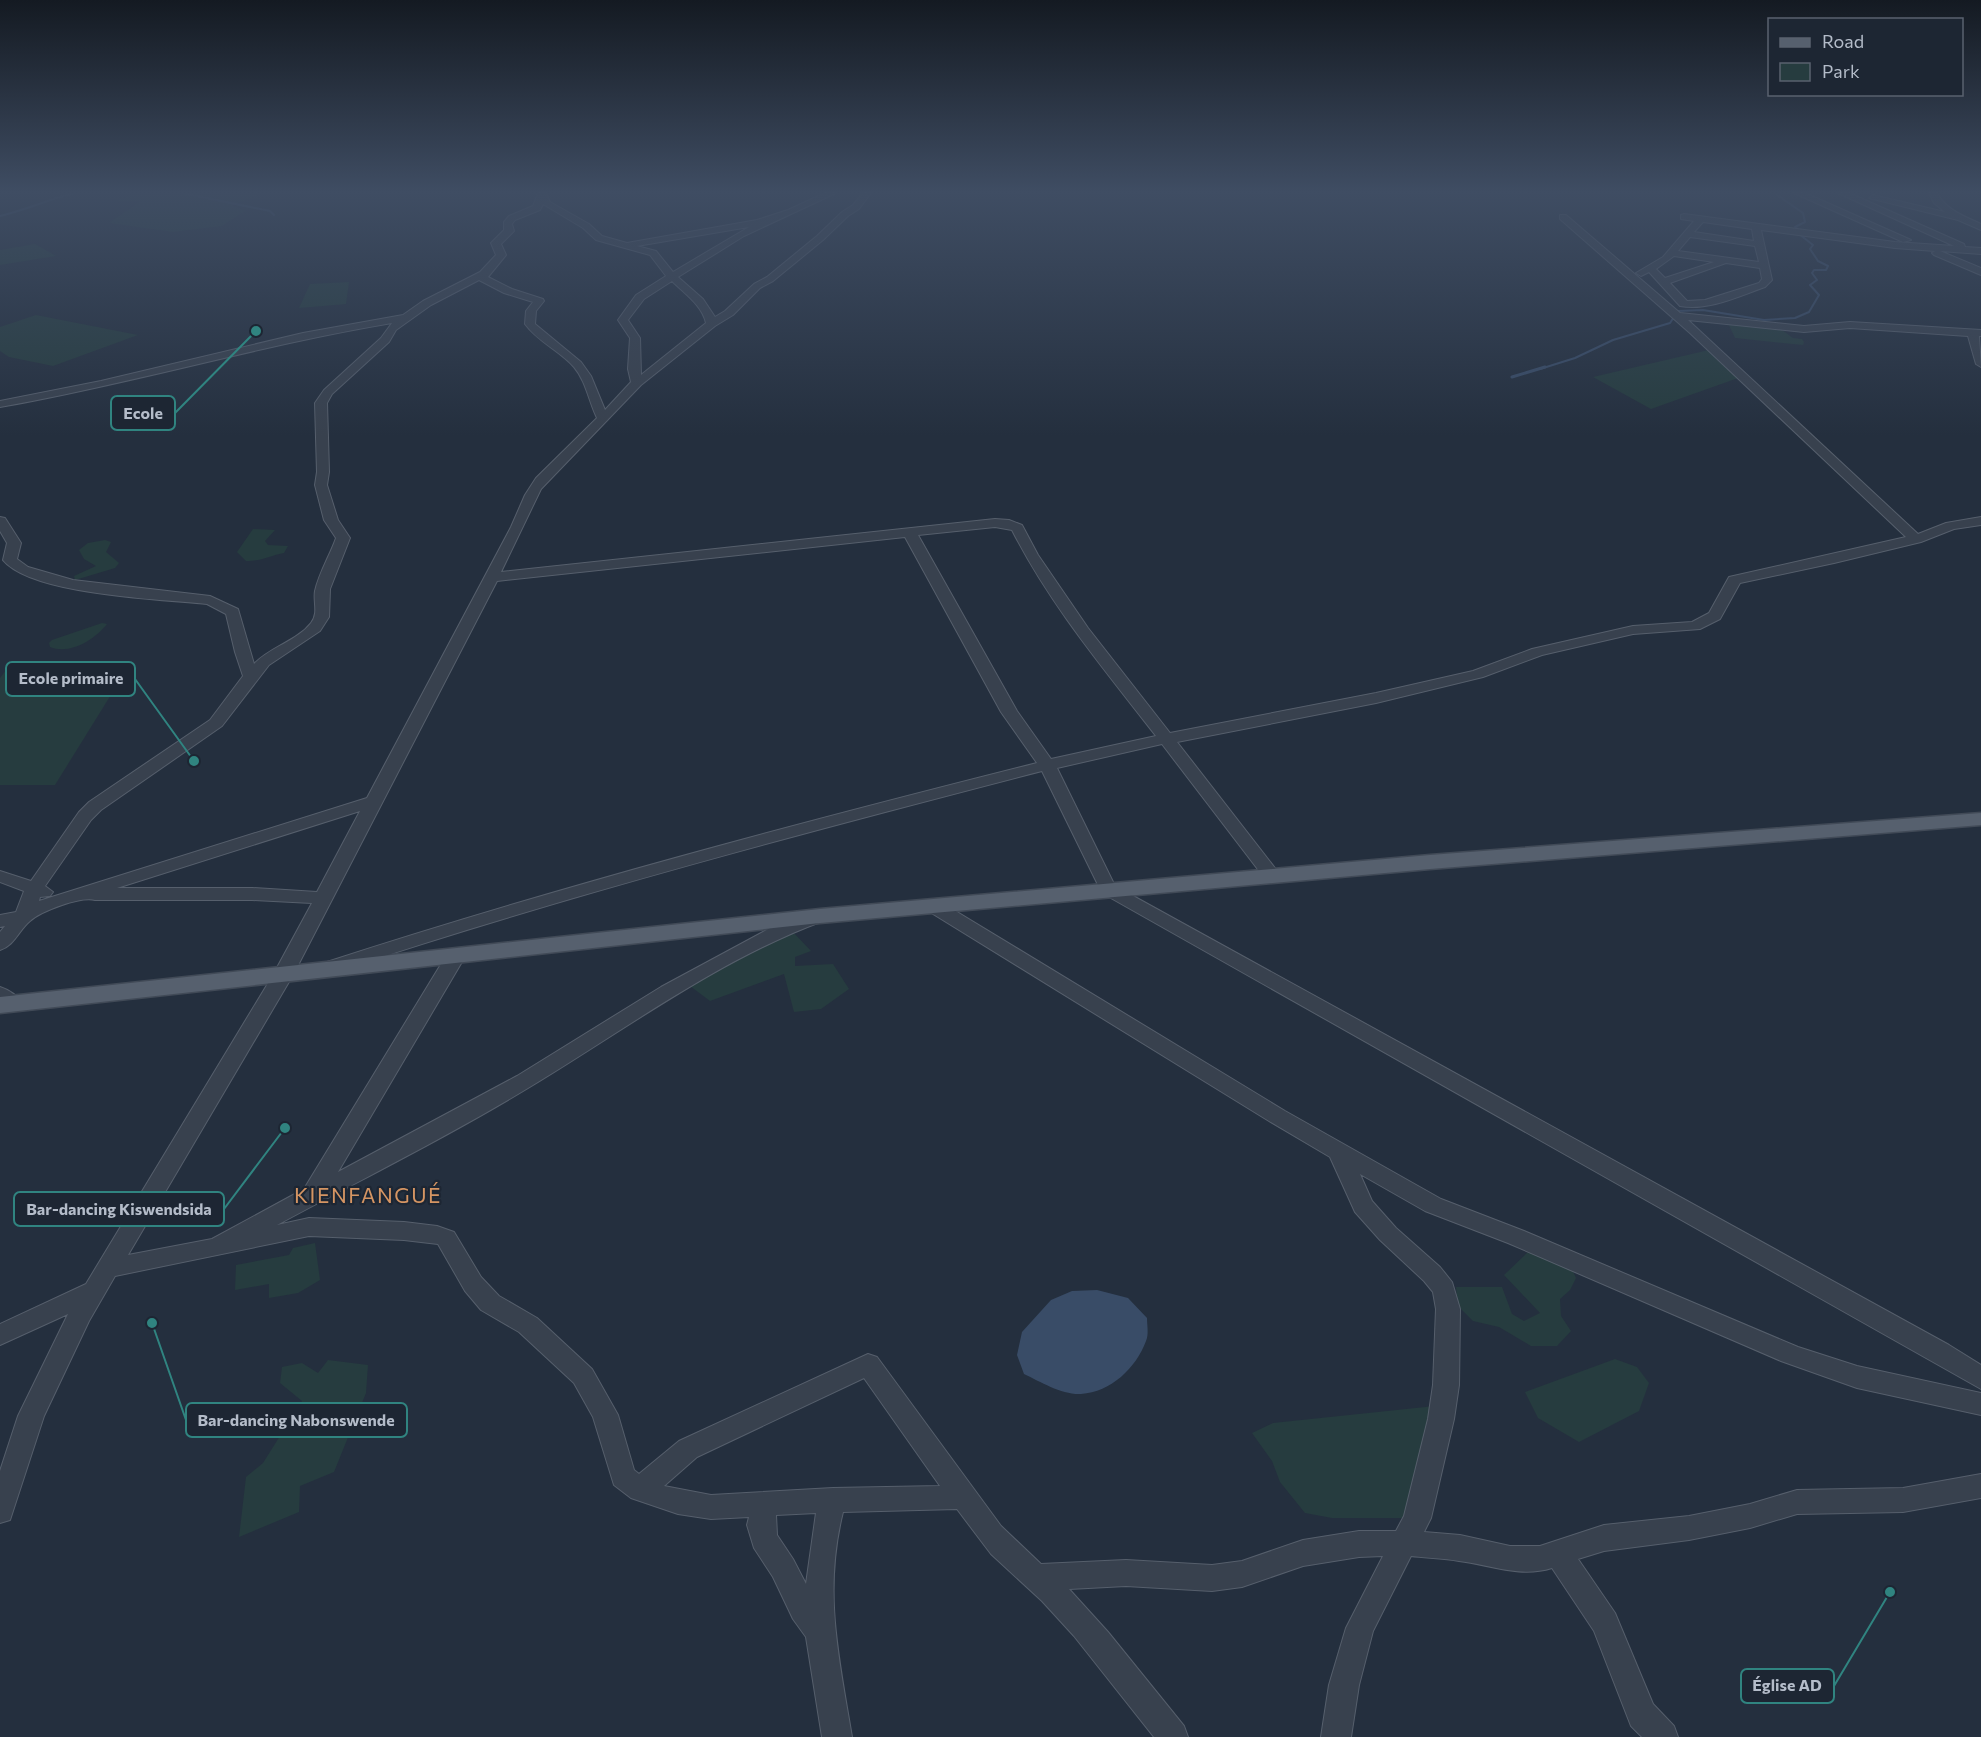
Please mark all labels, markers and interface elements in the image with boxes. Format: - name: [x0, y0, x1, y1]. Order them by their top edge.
- legend: [1768, 18, 1963, 96]
- text: Road: [1822, 30, 1864, 52]
- text: Park: [1822, 60, 1860, 82]
- callout: Ecole: [111, 396, 175, 430]
- text: Ecole: [123, 403, 163, 422]
- callout: Ecole primaire: [6, 662, 135, 696]
- text: Ecole primaire: [19, 668, 123, 687]
- district label: KIENFANGUÉ: [294, 1182, 442, 1207]
- callout: Bar-dancing Kiswendsida: [14, 1192, 224, 1226]
- text: Bar-dancing Kiswendsida: [26, 1199, 212, 1218]
- callout: Bar-dancing Nabonswende: [186, 1403, 407, 1437]
- text: Bar-dancing Nabonswende: [197, 1410, 395, 1429]
- callout: Église AD: [1741, 1669, 1834, 1703]
- text: Église AD: [1752, 1675, 1822, 1694]

